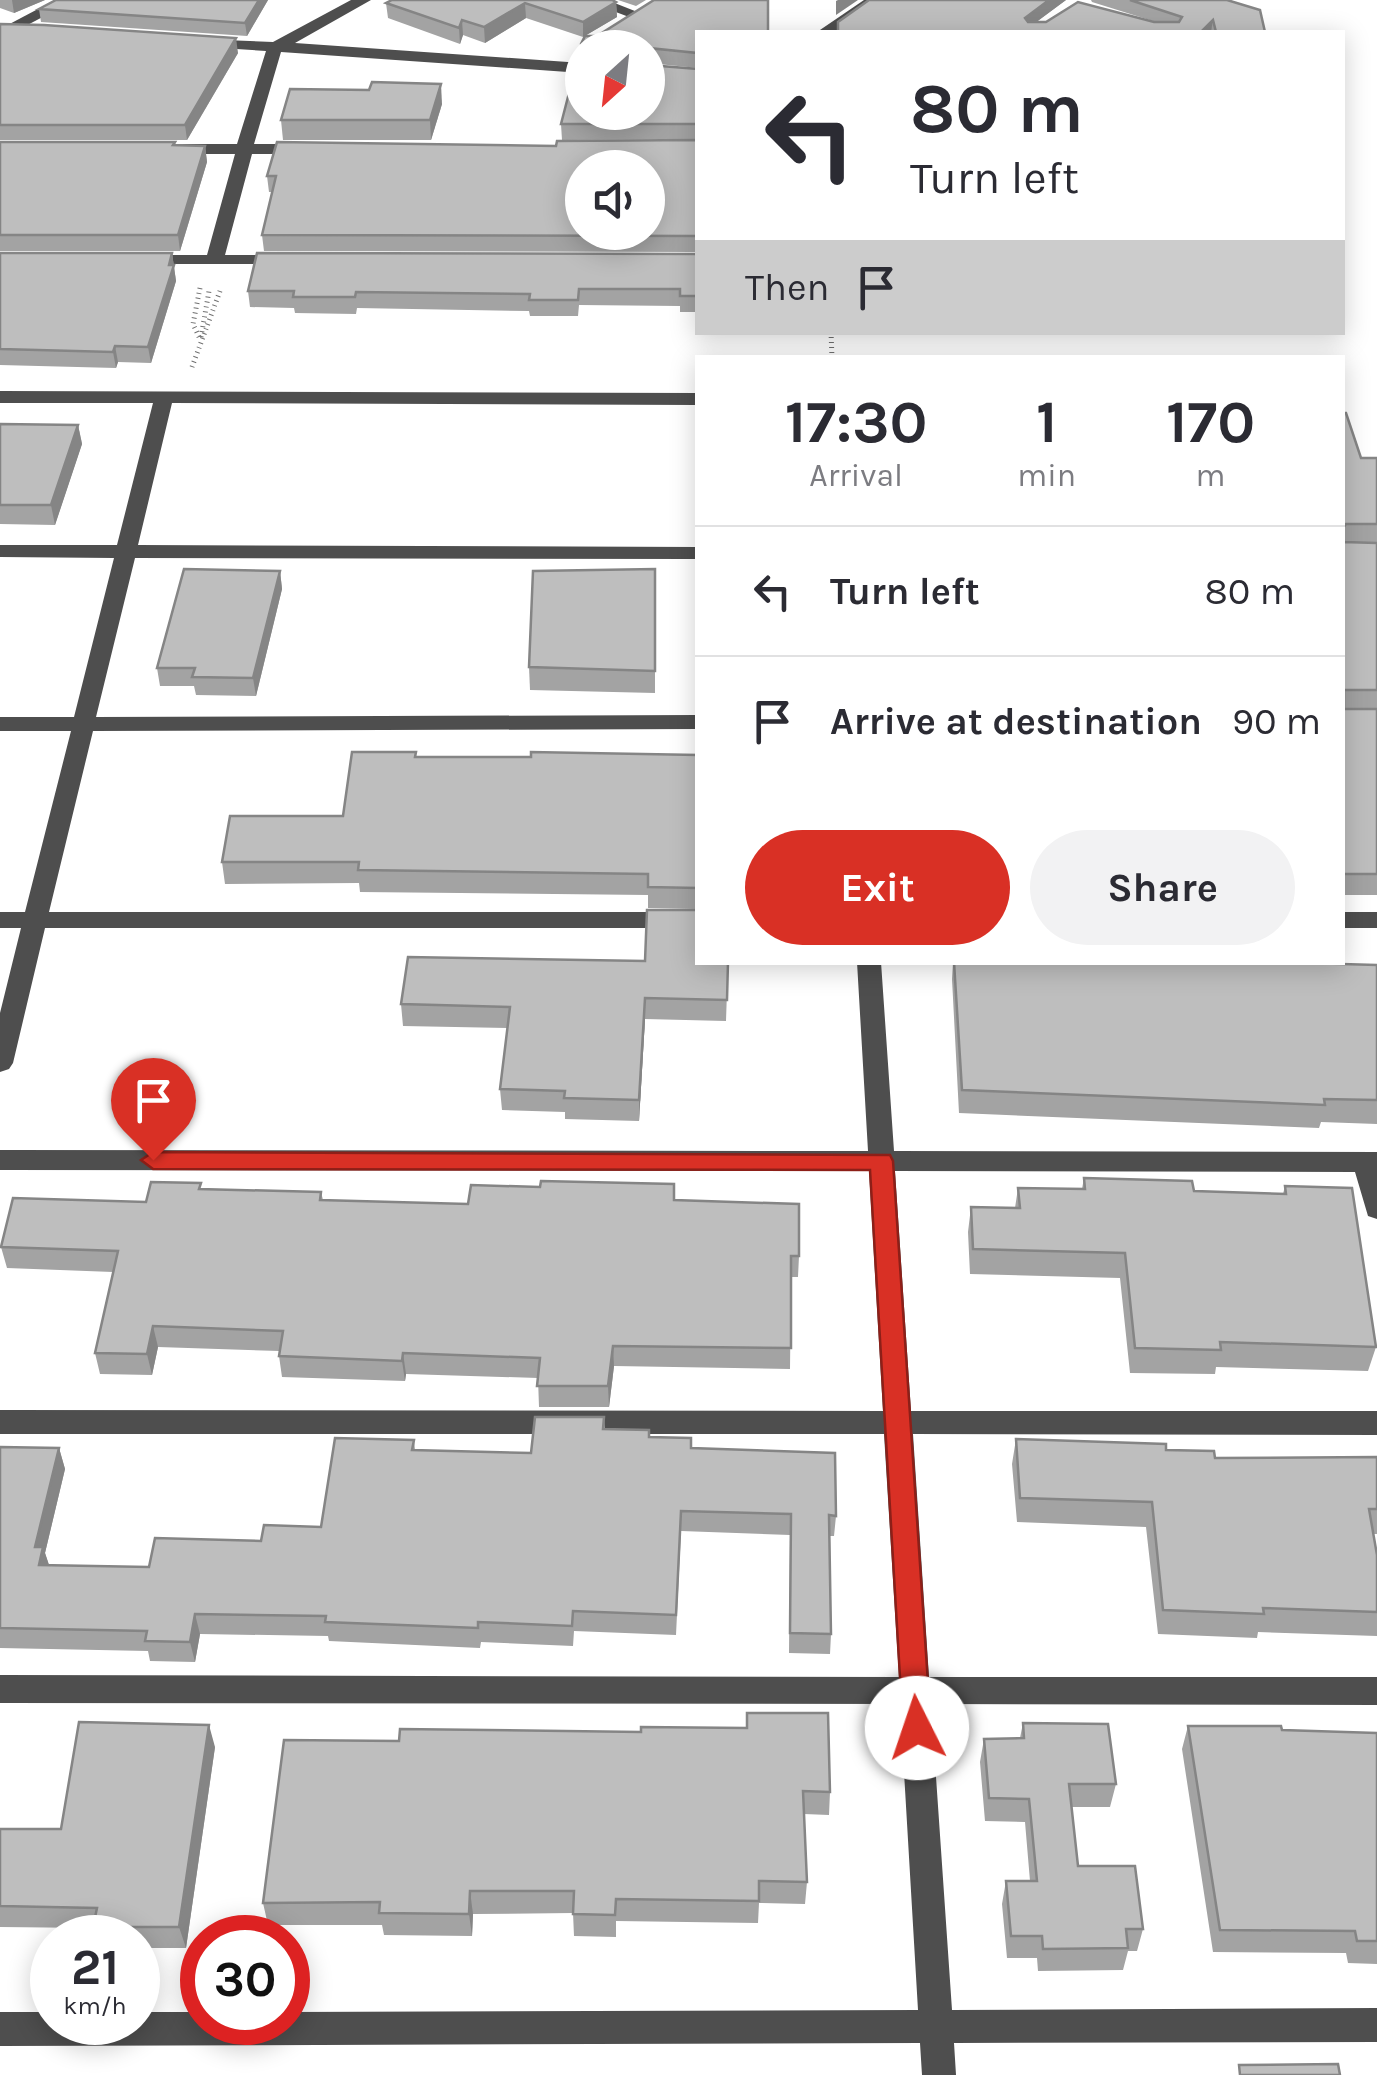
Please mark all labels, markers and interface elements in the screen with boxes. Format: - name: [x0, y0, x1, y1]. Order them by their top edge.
- north arrow: [565, 30, 665, 130]
- map controls: [565, 30, 665, 250]
- text: 80 m: [910, 68, 1084, 150]
- icon: left: [745, 70, 875, 200]
- button: sound: [565, 150, 665, 250]
- text: Turn left: [910, 152, 1079, 204]
- icon: arrive: [849, 260, 904, 315]
- text: Then: [745, 265, 829, 310]
- text: 17:30: [785, 387, 928, 457]
- text: 1: [1036, 387, 1057, 457]
- text: 170: [1166, 387, 1255, 457]
- text: Arrival: [809, 457, 903, 494]
- text: min: [1017, 457, 1076, 494]
- text: m: [1196, 457, 1226, 494]
- icon: left: [745, 564, 800, 619]
- text: Turn left: [830, 569, 980, 614]
- text: 80 m: [1205, 569, 1295, 614]
- icon: arrive: [745, 694, 800, 749]
- text: Arrive at destination: [830, 699, 1202, 744]
- text: 90 m: [1232, 699, 1321, 744]
- button: Exit: [745, 830, 1010, 945]
- button: Share: [1030, 830, 1295, 945]
- pin: [111, 1058, 196, 1161]
- icon: arrive: [126, 1073, 181, 1128]
- position arrow: [865, 1676, 969, 1780]
- speed limit sign: 30: [180, 1915, 310, 2045]
- text: 21: [71, 1938, 119, 1997]
- text: km/h: [63, 1991, 127, 2020]

